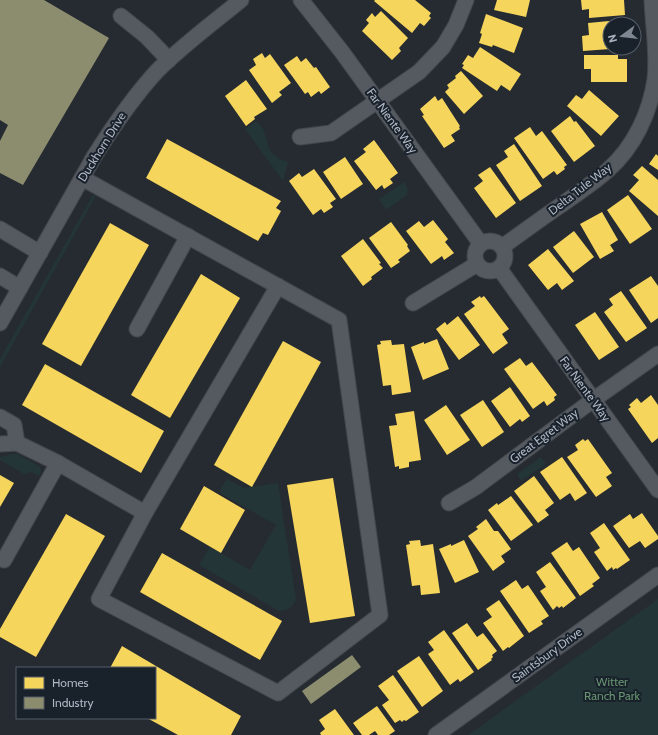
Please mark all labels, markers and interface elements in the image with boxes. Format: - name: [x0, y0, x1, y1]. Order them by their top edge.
- north arrow: [602, 16, 642, 56]
- text: N: [605, 33, 620, 44]
- street label: Far Niente Way: [364, 85, 421, 156]
- street label: Duckhorn Drive: [74, 109, 129, 184]
- street label: Delta Tule Way: [545, 159, 614, 218]
- street label: Far Niente Way: [557, 353, 614, 424]
- street label: Great Egret Way: [507, 405, 581, 466]
- street label: Saintsbury Drive: [509, 624, 585, 685]
- legend: [16, 667, 156, 719]
- park label: Witter Ranch Park: [584, 674, 641, 703]
- text: Homes: [52, 675, 89, 690]
- text: Industry: [52, 695, 93, 710]

